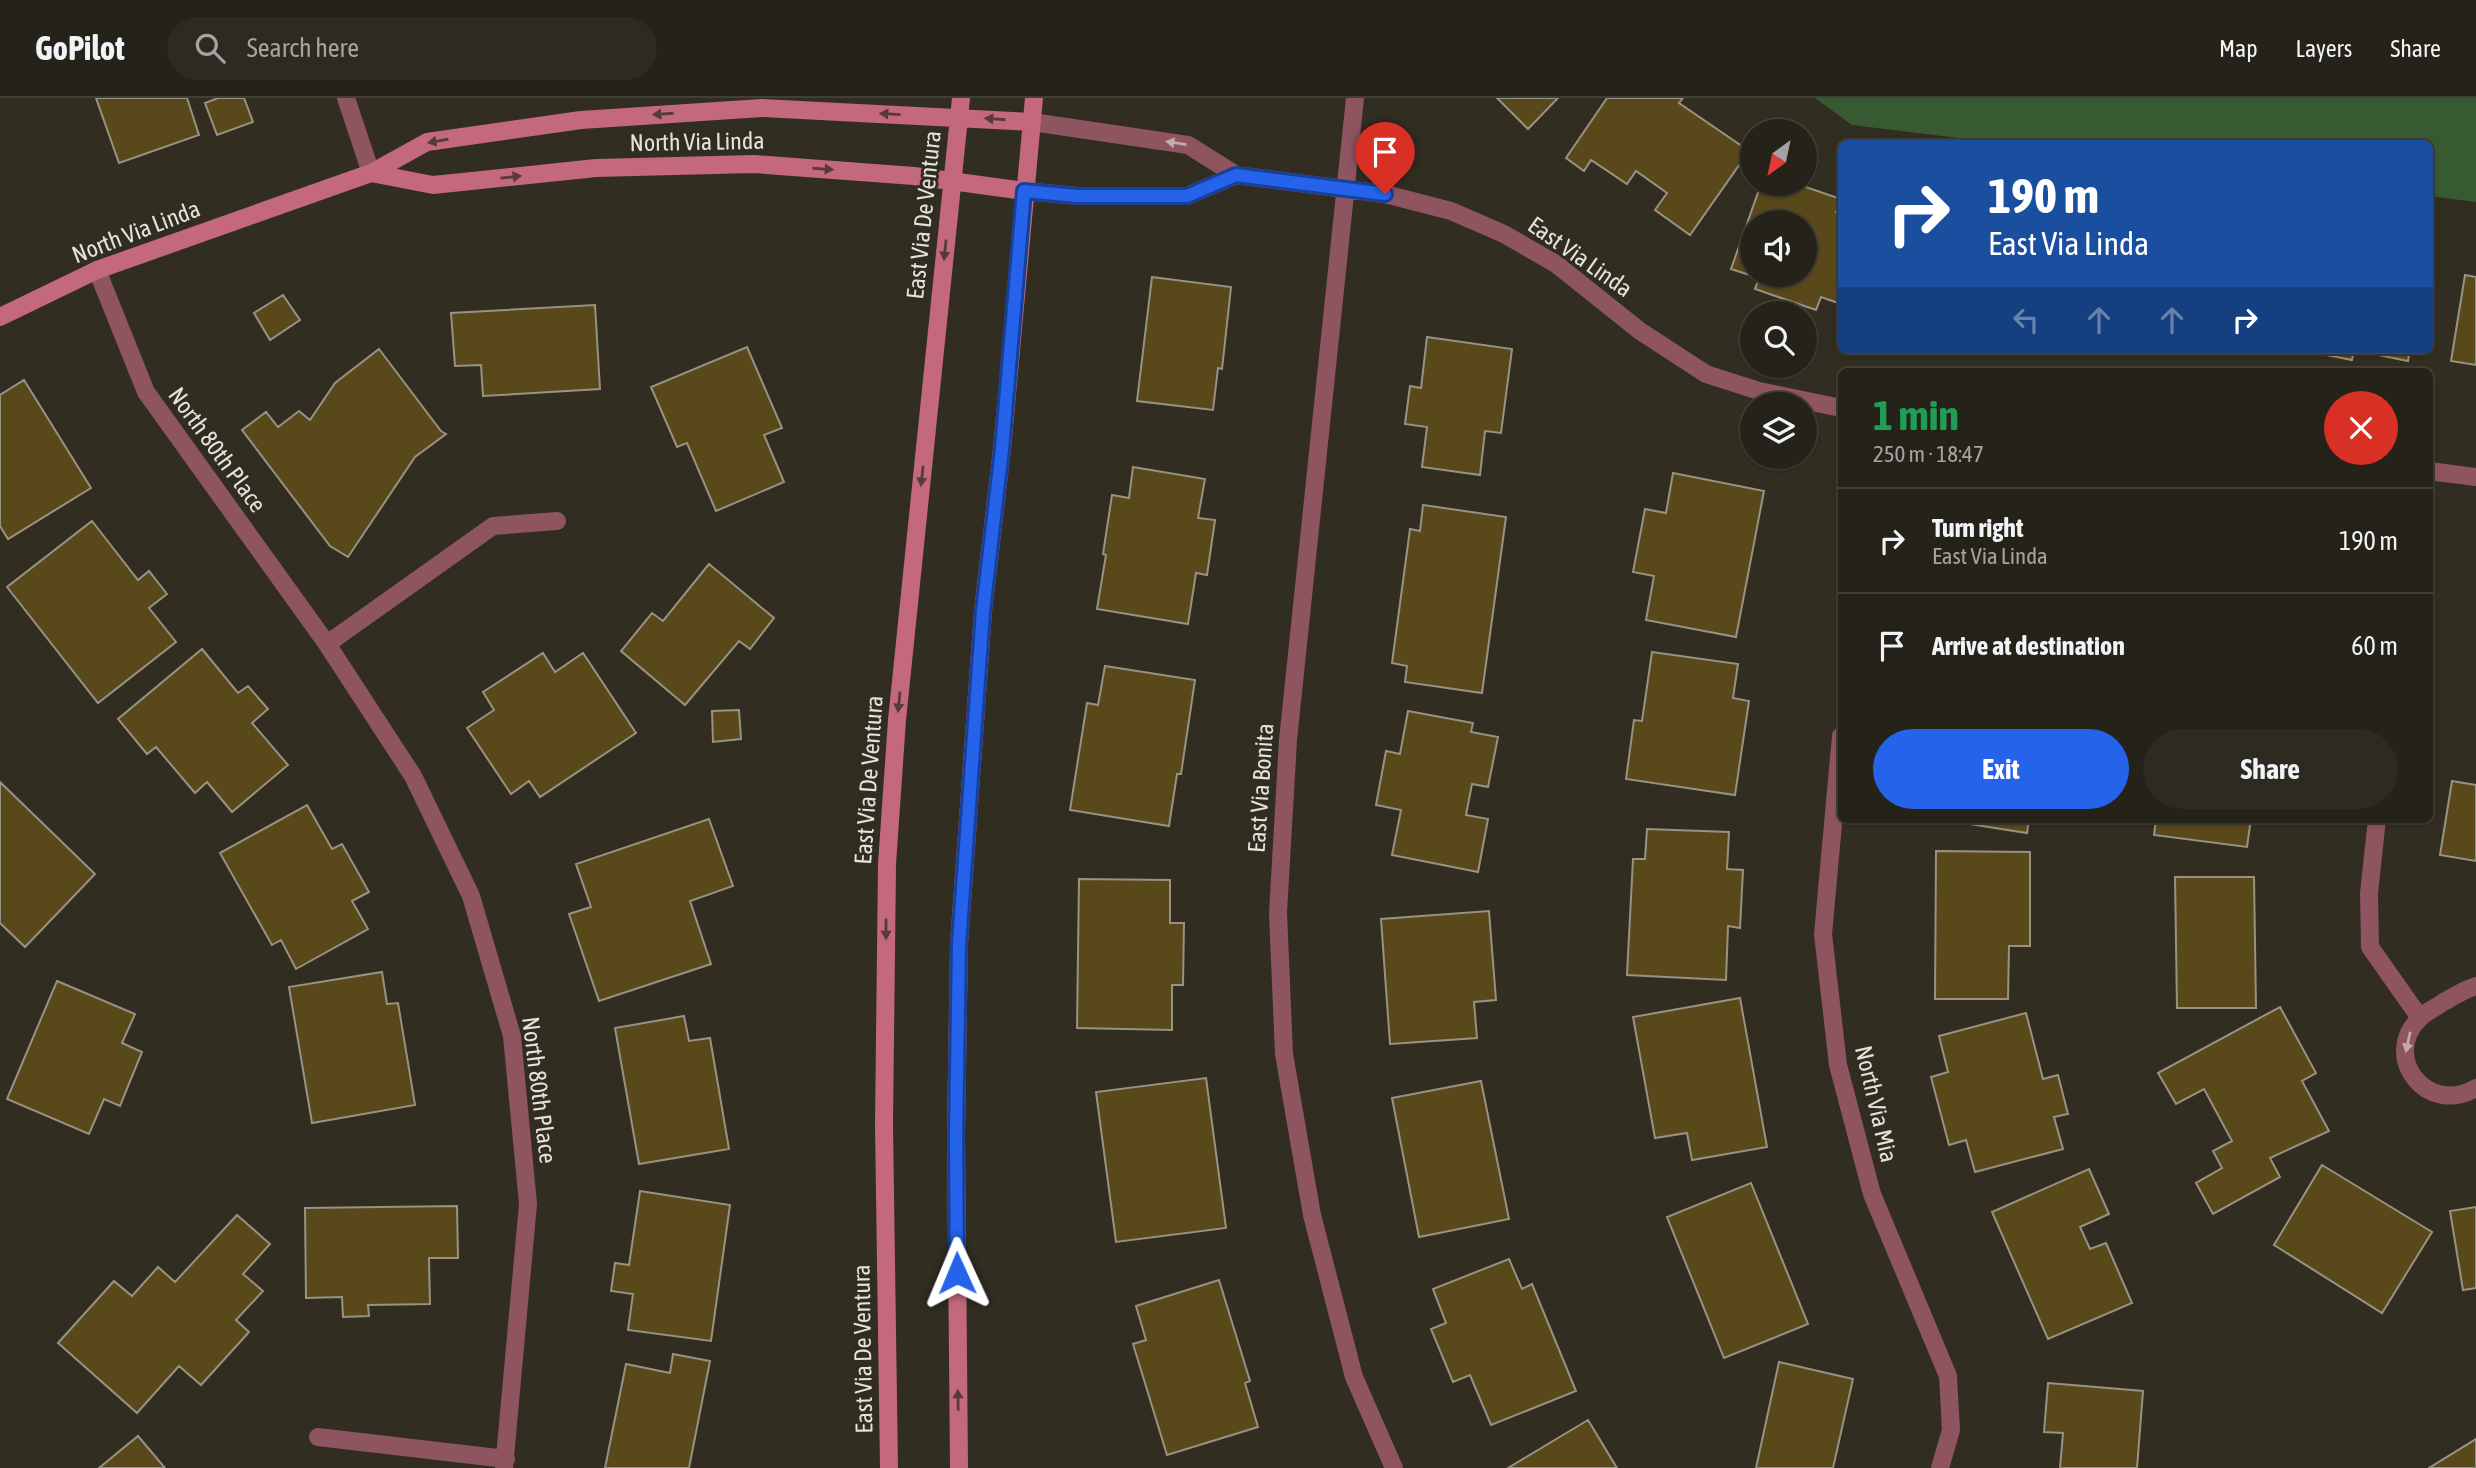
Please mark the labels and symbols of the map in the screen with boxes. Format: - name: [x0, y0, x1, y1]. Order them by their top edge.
- one-way arrow: [879, 108, 901, 119]
- one-way arrow: [652, 109, 674, 120]
- one-way arrow: [984, 113, 1006, 124]
- north arrow: [1740, 119, 1816, 196]
- pin: [1355, 122, 1415, 194]
- street label: North Via Linda: [629, 127, 765, 156]
- street label: East Via De Ventura: [901, 129, 946, 301]
- one-way arrow: [427, 136, 449, 147]
- one-way arrow: [1165, 137, 1187, 148]
- one-way arrow: [812, 164, 834, 175]
- one-way arrow: [500, 171, 522, 182]
- street label: North Via Linda: [68, 195, 204, 268]
- street label: East Via Linda: [1523, 211, 1637, 302]
- one-way arrow: [939, 239, 950, 261]
- street label: North 80th Place: [163, 382, 272, 517]
- one-way arrow: [916, 465, 927, 487]
- one-way arrow: [893, 691, 904, 713]
- street label: East Via De Ventura: [849, 695, 888, 865]
- street label: East Via Bonita: [1243, 722, 1278, 854]
- one-way arrow: [880, 919, 892, 941]
- street label: North 80th Place: [517, 1015, 562, 1165]
- one-way arrow: [2403, 1031, 2414, 1053]
- street label: North Via Mia: [1850, 1043, 1903, 1165]
- position arrow: [920, 1236, 994, 1310]
- street label: East Via De Ventura: [848, 1264, 877, 1434]
- one-way arrow: [952, 1389, 964, 1411]

